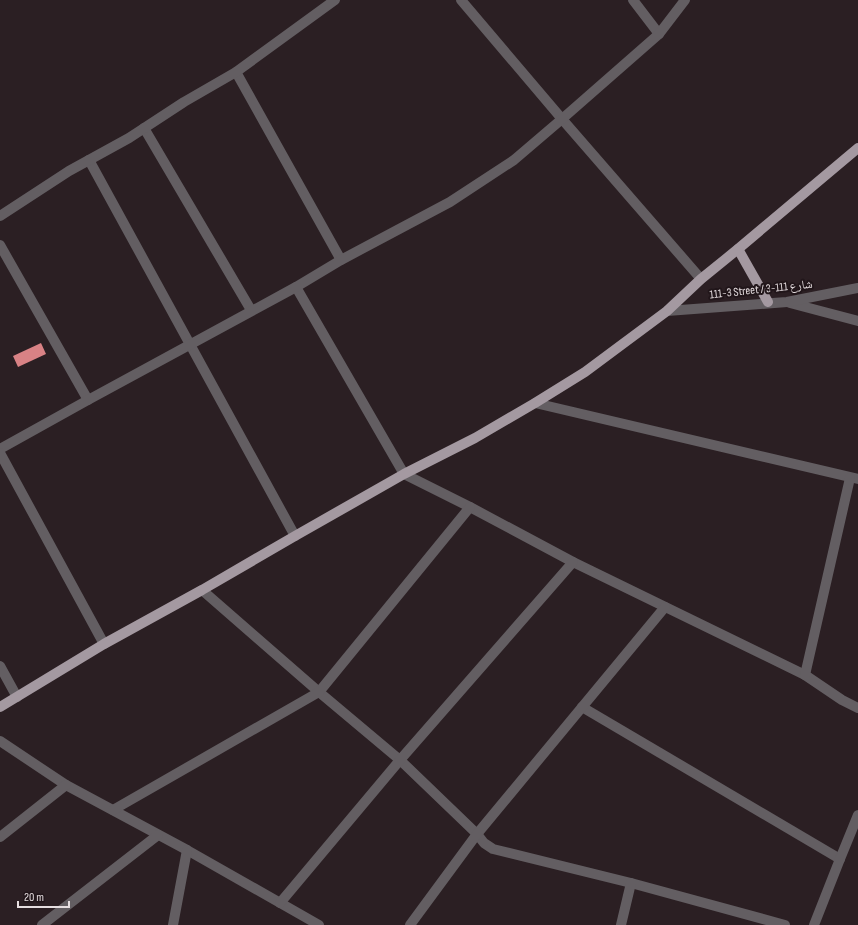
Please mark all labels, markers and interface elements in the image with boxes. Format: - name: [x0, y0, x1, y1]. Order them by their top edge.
- street label: 111-3 Street / شارع 111-3: [709, 277, 813, 302]
- scale bar: [18, 883, 69, 909]
- text: 20 m: [24, 890, 44, 905]

